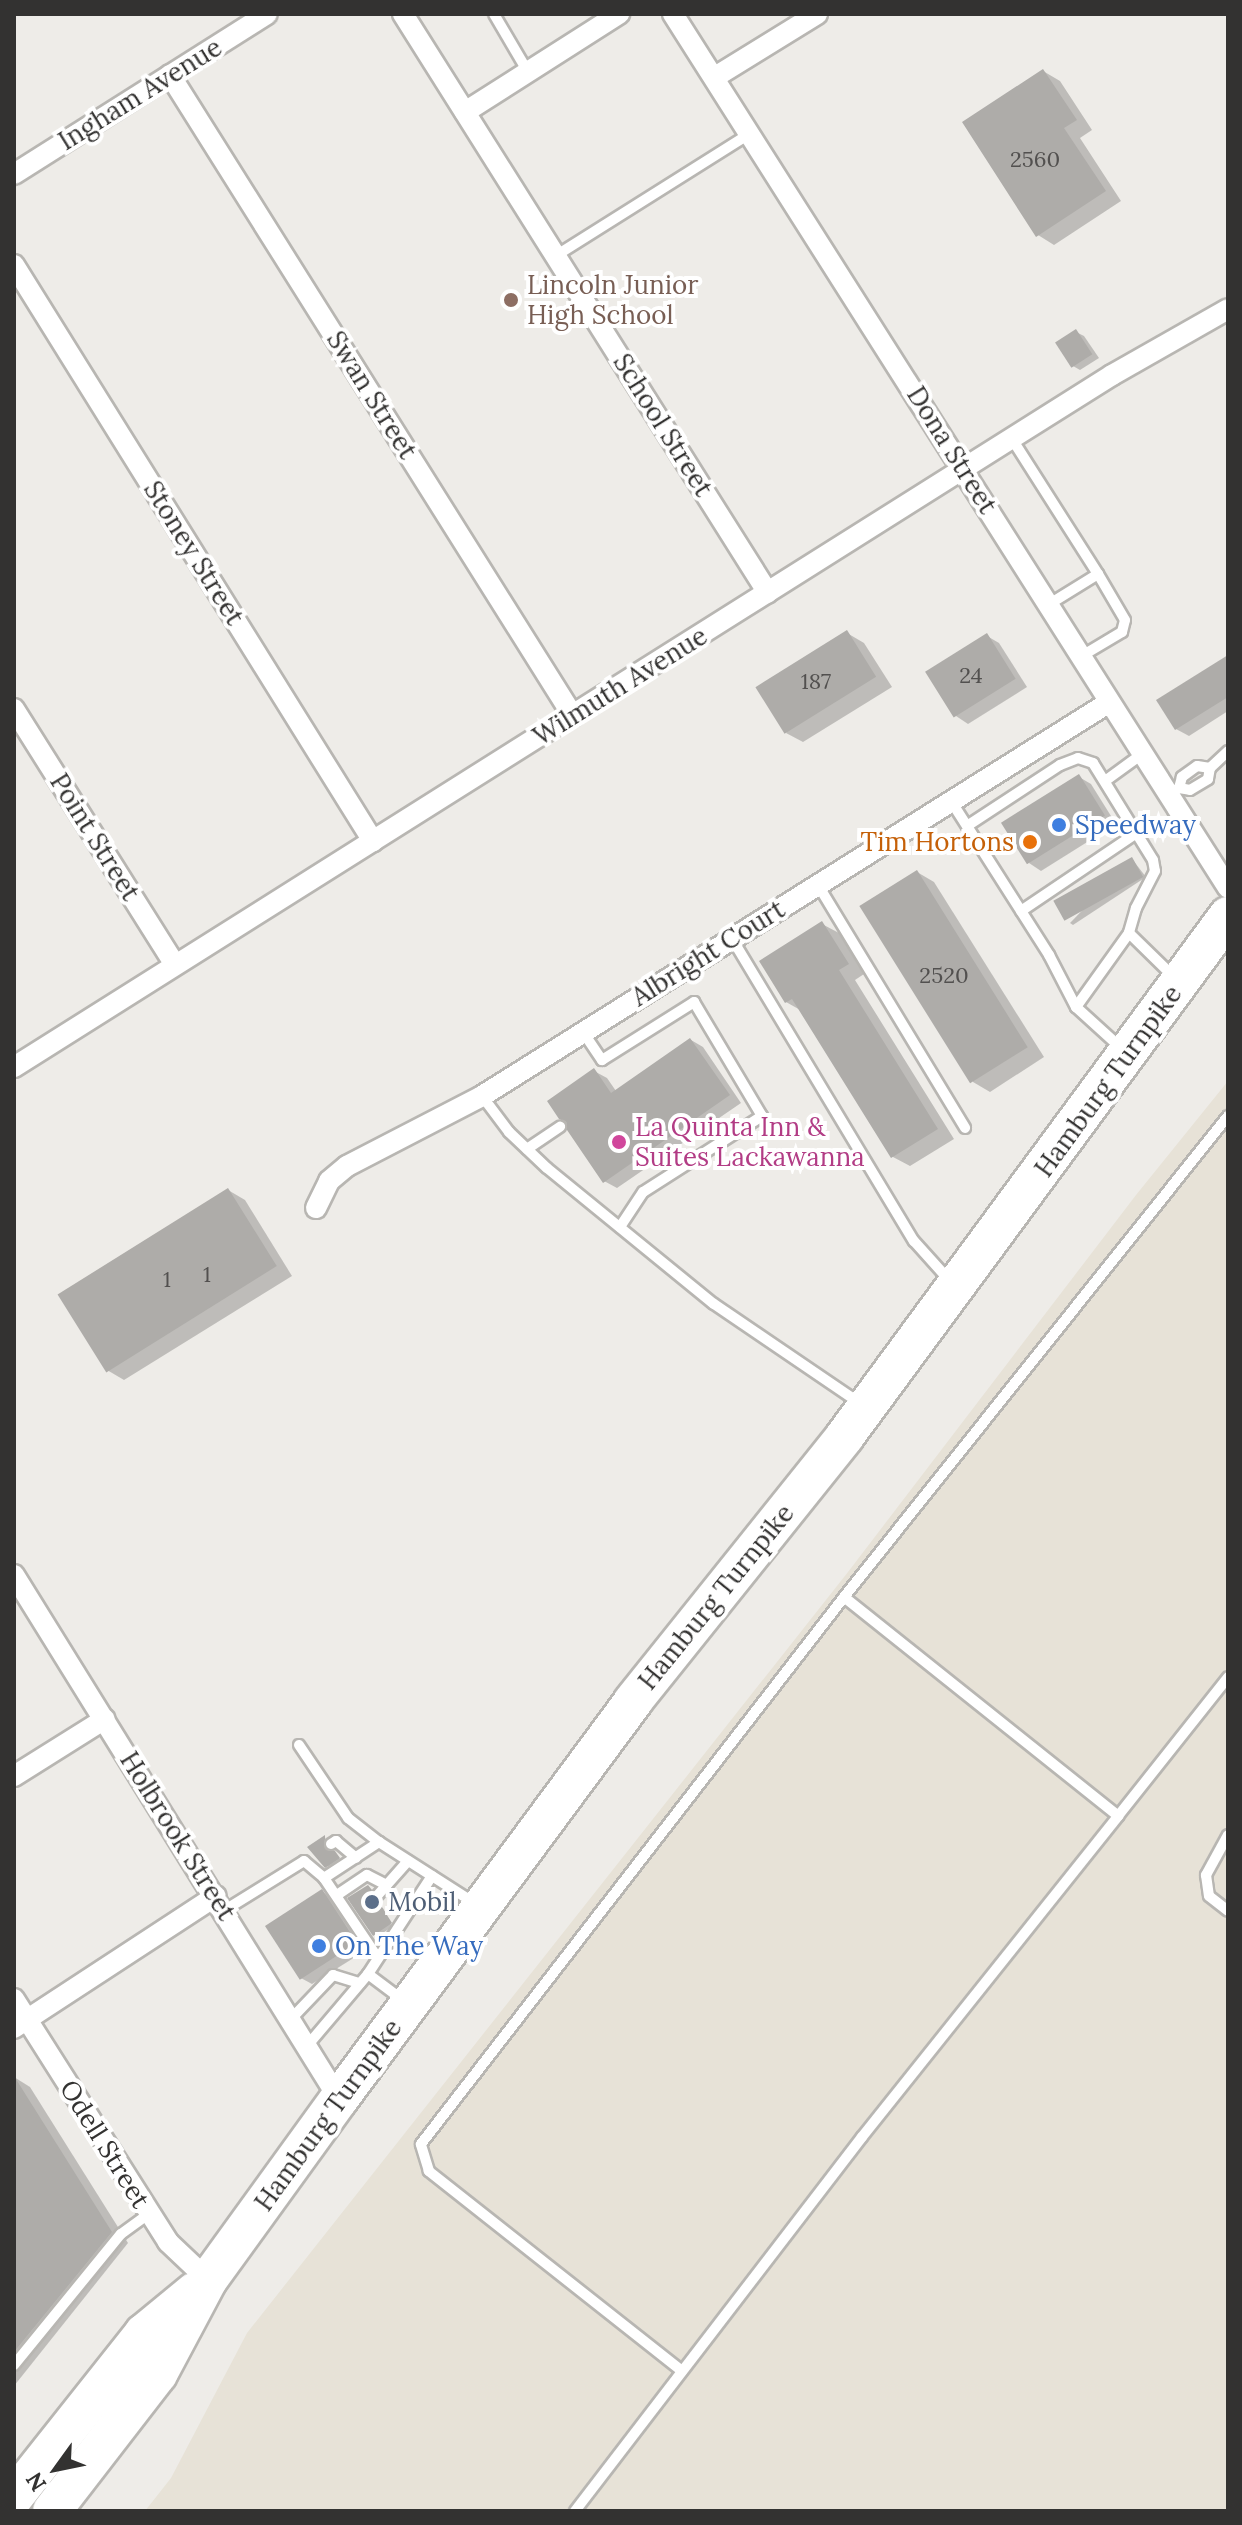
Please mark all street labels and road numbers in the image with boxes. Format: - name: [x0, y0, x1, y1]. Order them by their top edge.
- street label: Ingham Avenue: [53, 31, 227, 157]
- street label: Swan Street: [320, 325, 424, 465]
- street label: School Street: [607, 348, 719, 502]
- street label: Dona Street: [901, 381, 1003, 519]
- street label: Stoney Street: [137, 475, 251, 631]
- street label: Wilmuth Avenue: [527, 620, 713, 752]
- street label: Point Street: [44, 768, 146, 906]
- street label: Albright Court: [626, 893, 790, 1013]
- street label: Hamburg Turnpike: [1028, 979, 1188, 1183]
- street label: Hamburg Turnpike: [632, 1498, 800, 1696]
- street label: Holbrook Street: [114, 1746, 242, 1926]
- street label: Hamburg Turnpike: [248, 2013, 408, 2217]
- street label: Odell Street: [53, 2074, 157, 2214]

